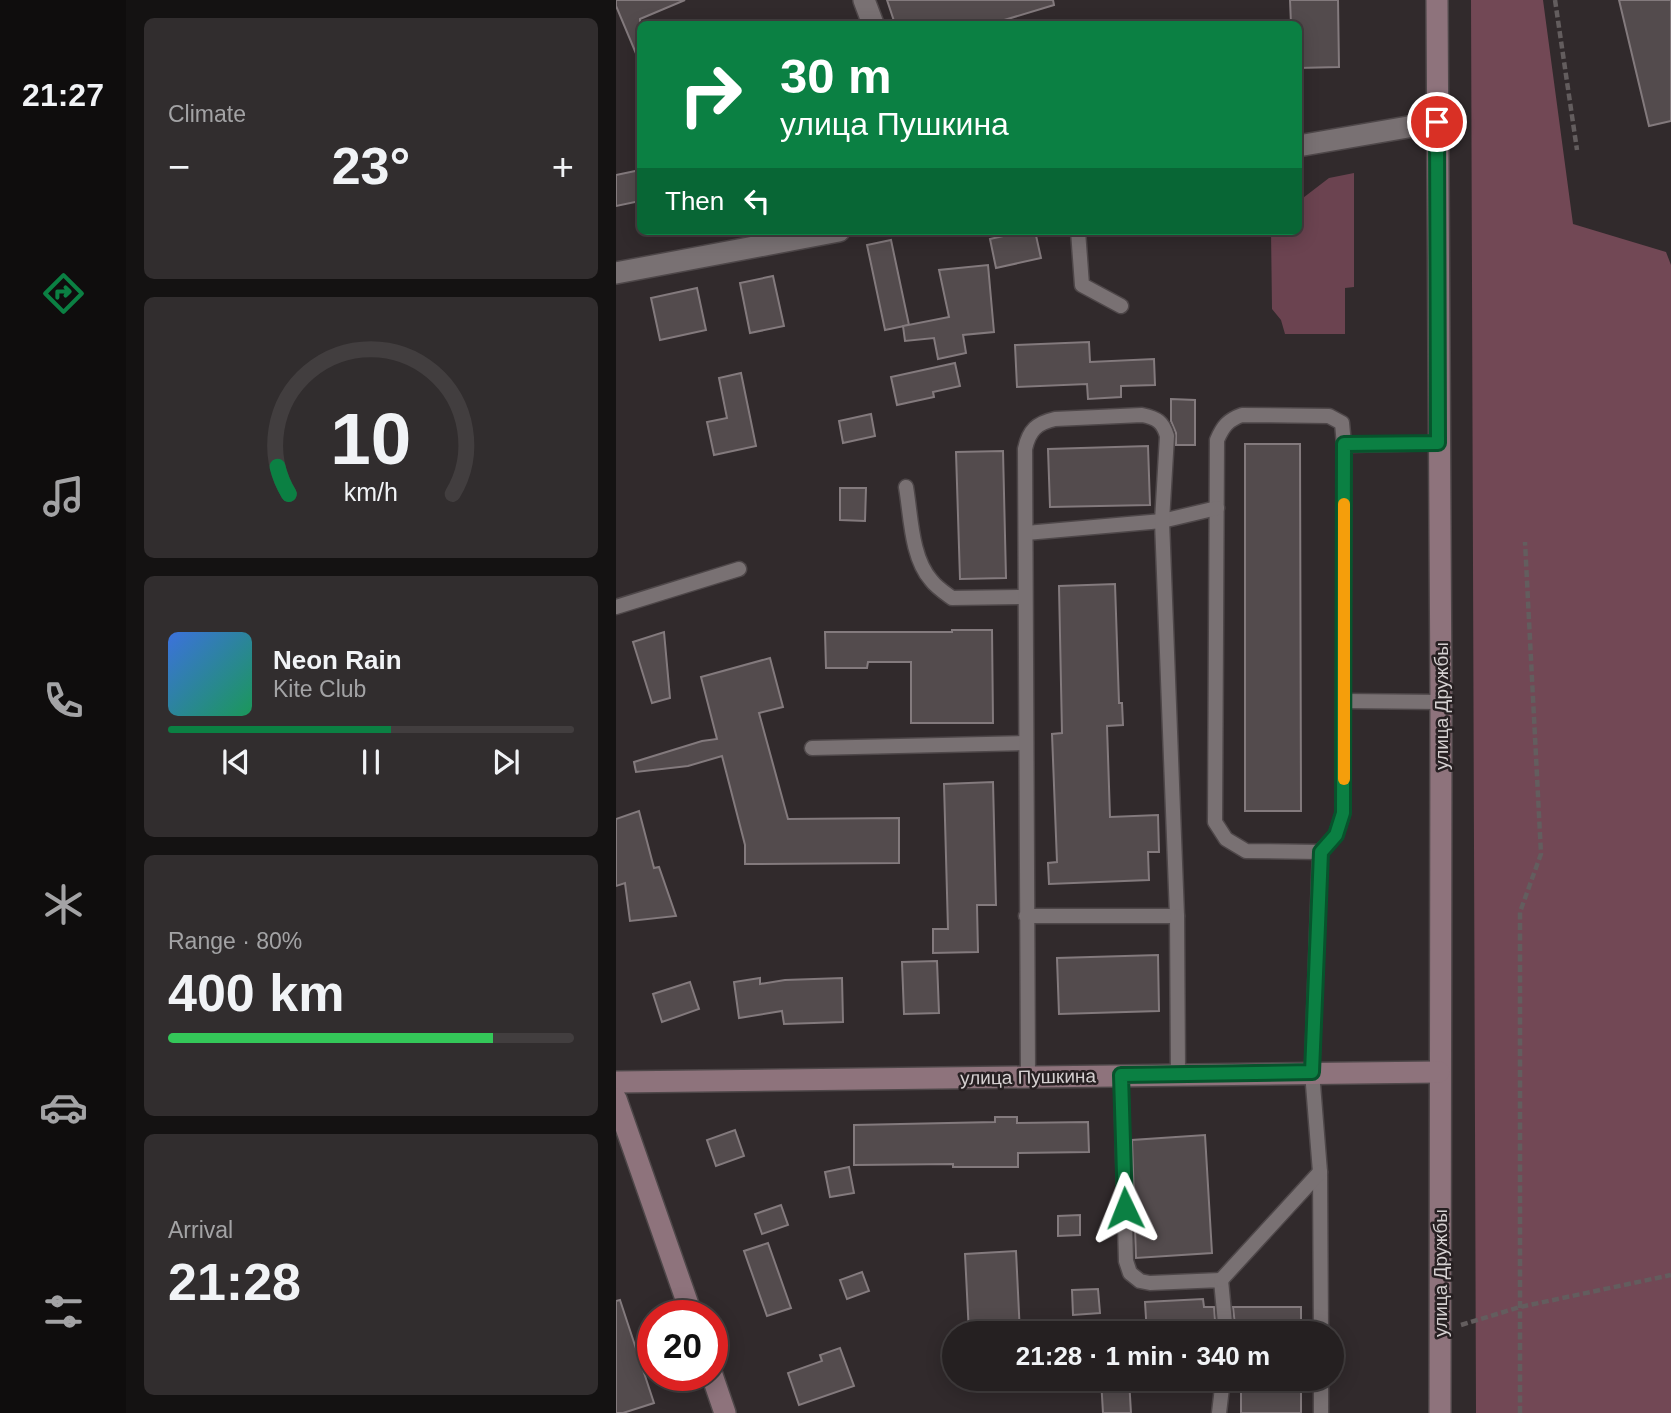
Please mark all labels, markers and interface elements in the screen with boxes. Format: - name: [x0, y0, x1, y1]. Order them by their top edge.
- icon: right: [665, 49, 756, 140]
- text: 30 m: [780, 49, 892, 103]
- text: 21:27: [22, 77, 104, 113]
- pin: [1407, 92, 1467, 152]
- text: Climate: [168, 101, 246, 127]
- icon: arrive: [1418, 103, 1456, 141]
- text: улица Пушкина: [780, 106, 1009, 142]
- text: 23°: [332, 137, 410, 195]
- text: −: [168, 146, 190, 188]
- text: +: [552, 146, 574, 188]
- icon: left: [738, 182, 776, 220]
- text: Then: [665, 186, 724, 216]
- icon: directions: [39, 269, 88, 318]
- text: 10: [331, 398, 411, 479]
- icon: music: [39, 472, 88, 521]
- text: km/h: [344, 477, 398, 505]
- street label: улица Дружбы: [1431, 642, 1452, 770]
- text: Neon Rain: [273, 645, 402, 675]
- icon: phone: [39, 676, 88, 725]
- text: Kite Club: [273, 676, 366, 702]
- icon: previous: [217, 743, 255, 781]
- icon: pause: [352, 743, 390, 781]
- icon: next: [487, 743, 525, 781]
- icon: climate: [39, 880, 88, 929]
- text: Range · 80%: [168, 928, 302, 954]
- text: 400 km: [168, 964, 344, 1022]
- street label: улица Пушкина: [960, 1065, 1097, 1089]
- icon: car: [39, 1083, 88, 1132]
- position arrow: [1088, 1171, 1162, 1245]
- street label: улица Дружбы: [1430, 1209, 1451, 1337]
- text: Arrival: [168, 1217, 233, 1243]
- text: 21:28: [168, 1253, 301, 1311]
- icon: filters: [39, 1287, 88, 1336]
- speed limit sign: 20: [637, 1300, 728, 1391]
- text: 21:28 · 1 min · 340 m: [1016, 1341, 1270, 1371]

